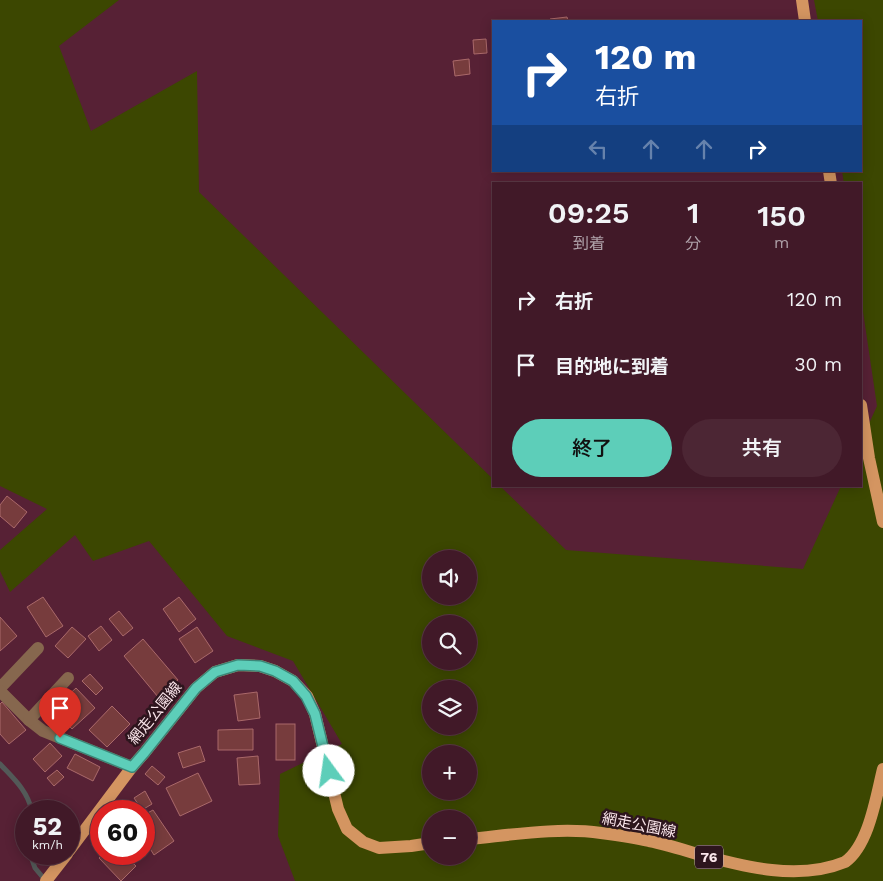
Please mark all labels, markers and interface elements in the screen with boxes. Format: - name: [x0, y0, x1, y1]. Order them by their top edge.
- text: 120 m: [595, 36, 696, 78]
- icon: right: [512, 40, 577, 105]
- text: 右折: [595, 84, 639, 109]
- icon: left: [584, 135, 612, 163]
- icon: ahead: [637, 135, 665, 163]
- icon: ahead: [690, 135, 718, 163]
- icon: right: [743, 135, 771, 163]
- text: 09:25: [548, 195, 630, 230]
- text: 1: [687, 195, 700, 230]
- text: 150: [757, 198, 806, 233]
- text: m: [774, 233, 789, 252]
- text: 到着: [573, 234, 605, 253]
- text: 分: [685, 234, 701, 253]
- icon: right: [512, 286, 540, 314]
- text: 120 m: [787, 288, 842, 311]
- text: 右折: [555, 290, 593, 313]
- icon: arrive: [512, 351, 540, 379]
- text: 30 m: [795, 353, 842, 376]
- text: 目的地に到着: [555, 355, 669, 378]
- button: 終了: [512, 419, 672, 477]
- button: 共有: [682, 419, 842, 477]
- map controls: [422, 550, 477, 865]
- button: sound: [422, 550, 477, 605]
- button: search: [422, 615, 477, 670]
- street label: 網走公園線: [124, 678, 186, 748]
- button: layers: [422, 680, 477, 735]
- pin: [39, 687, 81, 738]
- icon: arrive: [46, 694, 74, 722]
- position arrow: [302, 744, 354, 796]
- button: +: [422, 745, 477, 800]
- speed limit sign: 60: [90, 800, 155, 865]
- street label: 網走公園線: [600, 809, 678, 841]
- button: −: [422, 810, 477, 865]
- text: 52: [33, 812, 62, 841]
- text: km/h: [32, 838, 63, 852]
- road number: 76: [695, 846, 723, 869]

